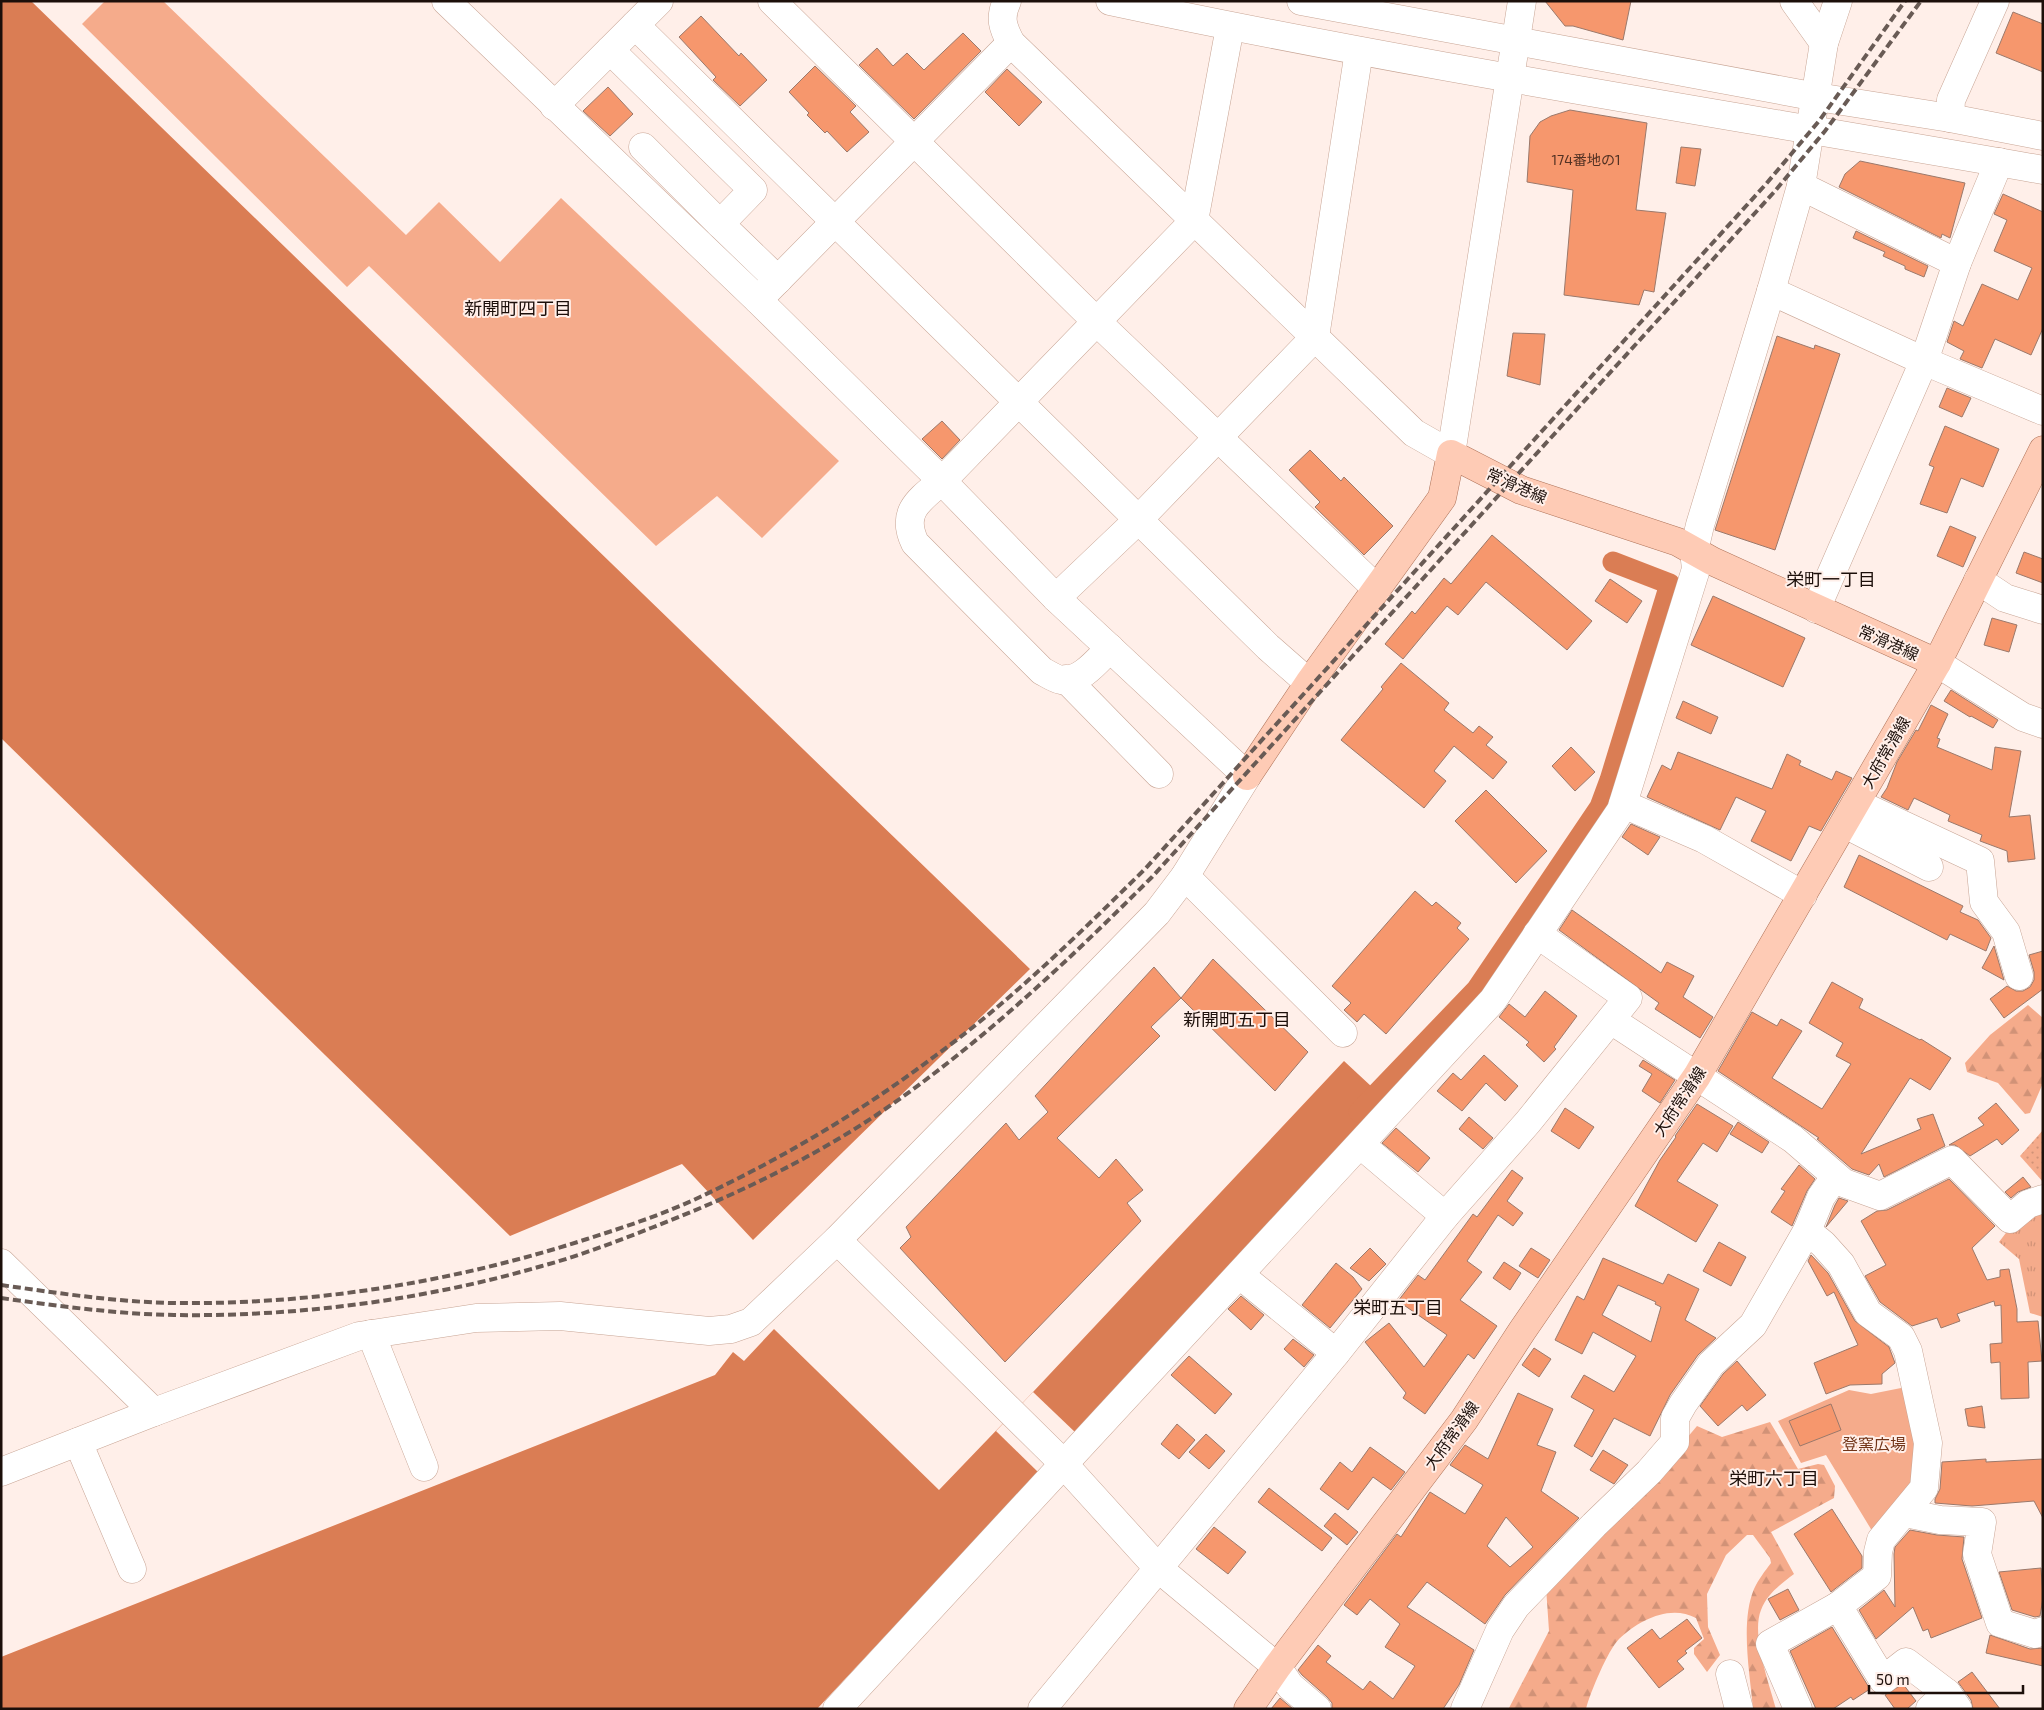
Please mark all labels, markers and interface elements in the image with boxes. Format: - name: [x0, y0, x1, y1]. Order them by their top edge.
- house number: 174番地の1: [1552, 151, 1620, 168]
- district label: 新開町四丁目: [464, 297, 572, 319]
- street label: 常滑港線: [1484, 463, 1550, 507]
- district label: 栄町一丁目: [1786, 568, 1876, 590]
- street label: 常滑港線: [1856, 620, 1922, 664]
- street label: 大府常滑線: [1857, 713, 1913, 791]
- district label: 新開町五丁目: [1183, 1008, 1291, 1030]
- street label: 大府常滑線: [1649, 1063, 1709, 1139]
- district label: 栄町五丁目: [1353, 1296, 1443, 1318]
- street label: 大府常滑線: [1420, 1397, 1482, 1473]
- park label: 登窯広場: [1842, 1434, 1906, 1453]
- district label: 栄町六丁目: [1729, 1467, 1819, 1489]
- scale bar: [1869, 1662, 2023, 1694]
- text: 50 m: [1876, 1670, 1910, 1688]

